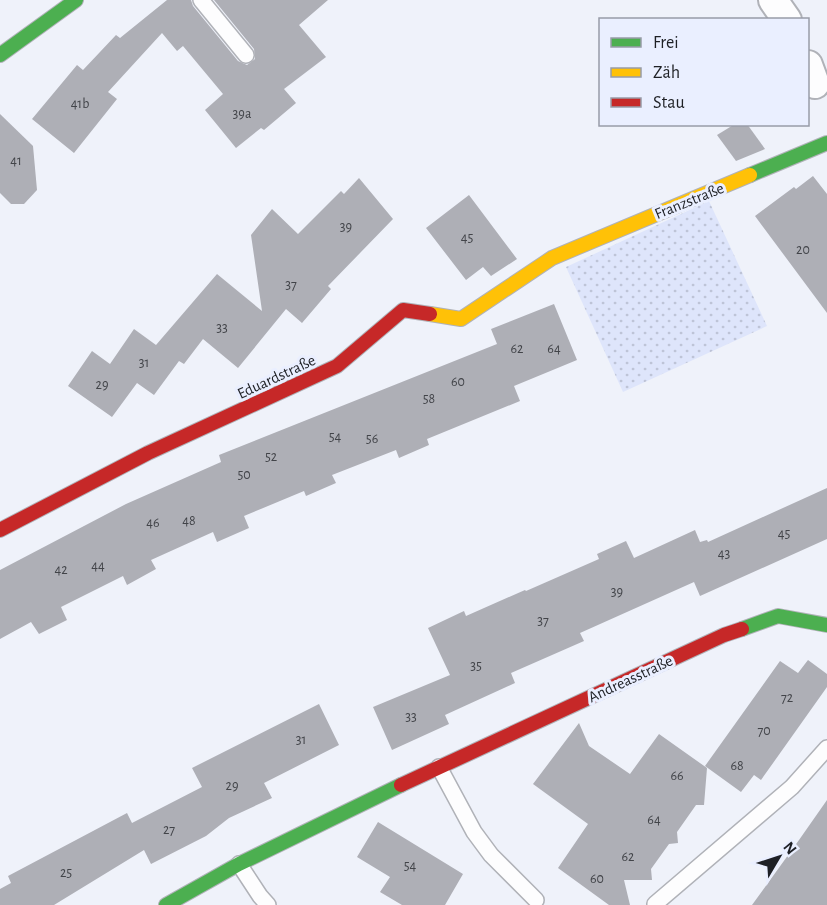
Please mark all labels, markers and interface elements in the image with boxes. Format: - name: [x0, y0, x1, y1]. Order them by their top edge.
- legend: [599, 18, 809, 126]
- text: Frei: [653, 34, 679, 52]
- text: Zäh: [653, 64, 680, 82]
- text: Stau: [653, 94, 685, 112]
- house number: 41b: [71, 97, 89, 111]
- house number: 39a: [233, 107, 252, 121]
- house number: 41: [10, 154, 22, 168]
- street label: Franzstraße: [652, 180, 726, 222]
- house number: 39: [340, 220, 352, 234]
- house number: 45: [461, 231, 473, 245]
- house number: 20: [796, 243, 810, 257]
- house number: 37: [285, 278, 297, 292]
- house number: 33: [216, 321, 228, 335]
- house number: 62: [511, 342, 523, 356]
- house number: 64: [547, 342, 561, 356]
- street label: Eduardstraße: [235, 352, 318, 402]
- house number: 31: [139, 356, 149, 370]
- house number: 60: [451, 375, 465, 389]
- house number: 29: [96, 378, 108, 392]
- house number: 58: [423, 392, 435, 406]
- house number: 54: [329, 430, 342, 444]
- house number: 56: [366, 432, 378, 446]
- house number: 52: [265, 450, 277, 464]
- house number: 50: [237, 468, 251, 482]
- house number: 48: [182, 514, 196, 528]
- house number: 46: [146, 516, 160, 530]
- house number: 45: [778, 527, 790, 541]
- house number: 43: [718, 547, 730, 561]
- house number: 44: [91, 559, 105, 573]
- house number: 42: [54, 563, 68, 577]
- house number: 39: [611, 585, 623, 599]
- house number: 37: [537, 614, 549, 628]
- street label: Andreasstraße: [586, 652, 675, 705]
- house number: 35: [470, 659, 482, 673]
- house number: 72: [781, 691, 793, 705]
- house number: 33: [405, 710, 417, 724]
- house number: 70: [757, 724, 771, 738]
- house number: 31: [296, 733, 306, 747]
- house number: 68: [730, 759, 744, 773]
- house number: 66: [670, 769, 684, 783]
- house number: 29: [226, 779, 238, 793]
- house number: 64: [647, 813, 661, 827]
- house number: 27: [163, 823, 175, 837]
- north arrow: [749, 827, 809, 887]
- text: N: [780, 839, 800, 858]
- house number: 62: [622, 850, 634, 864]
- house number: 54: [404, 859, 417, 873]
- house number: 25: [60, 866, 72, 880]
- house number: 60: [590, 872, 604, 886]

